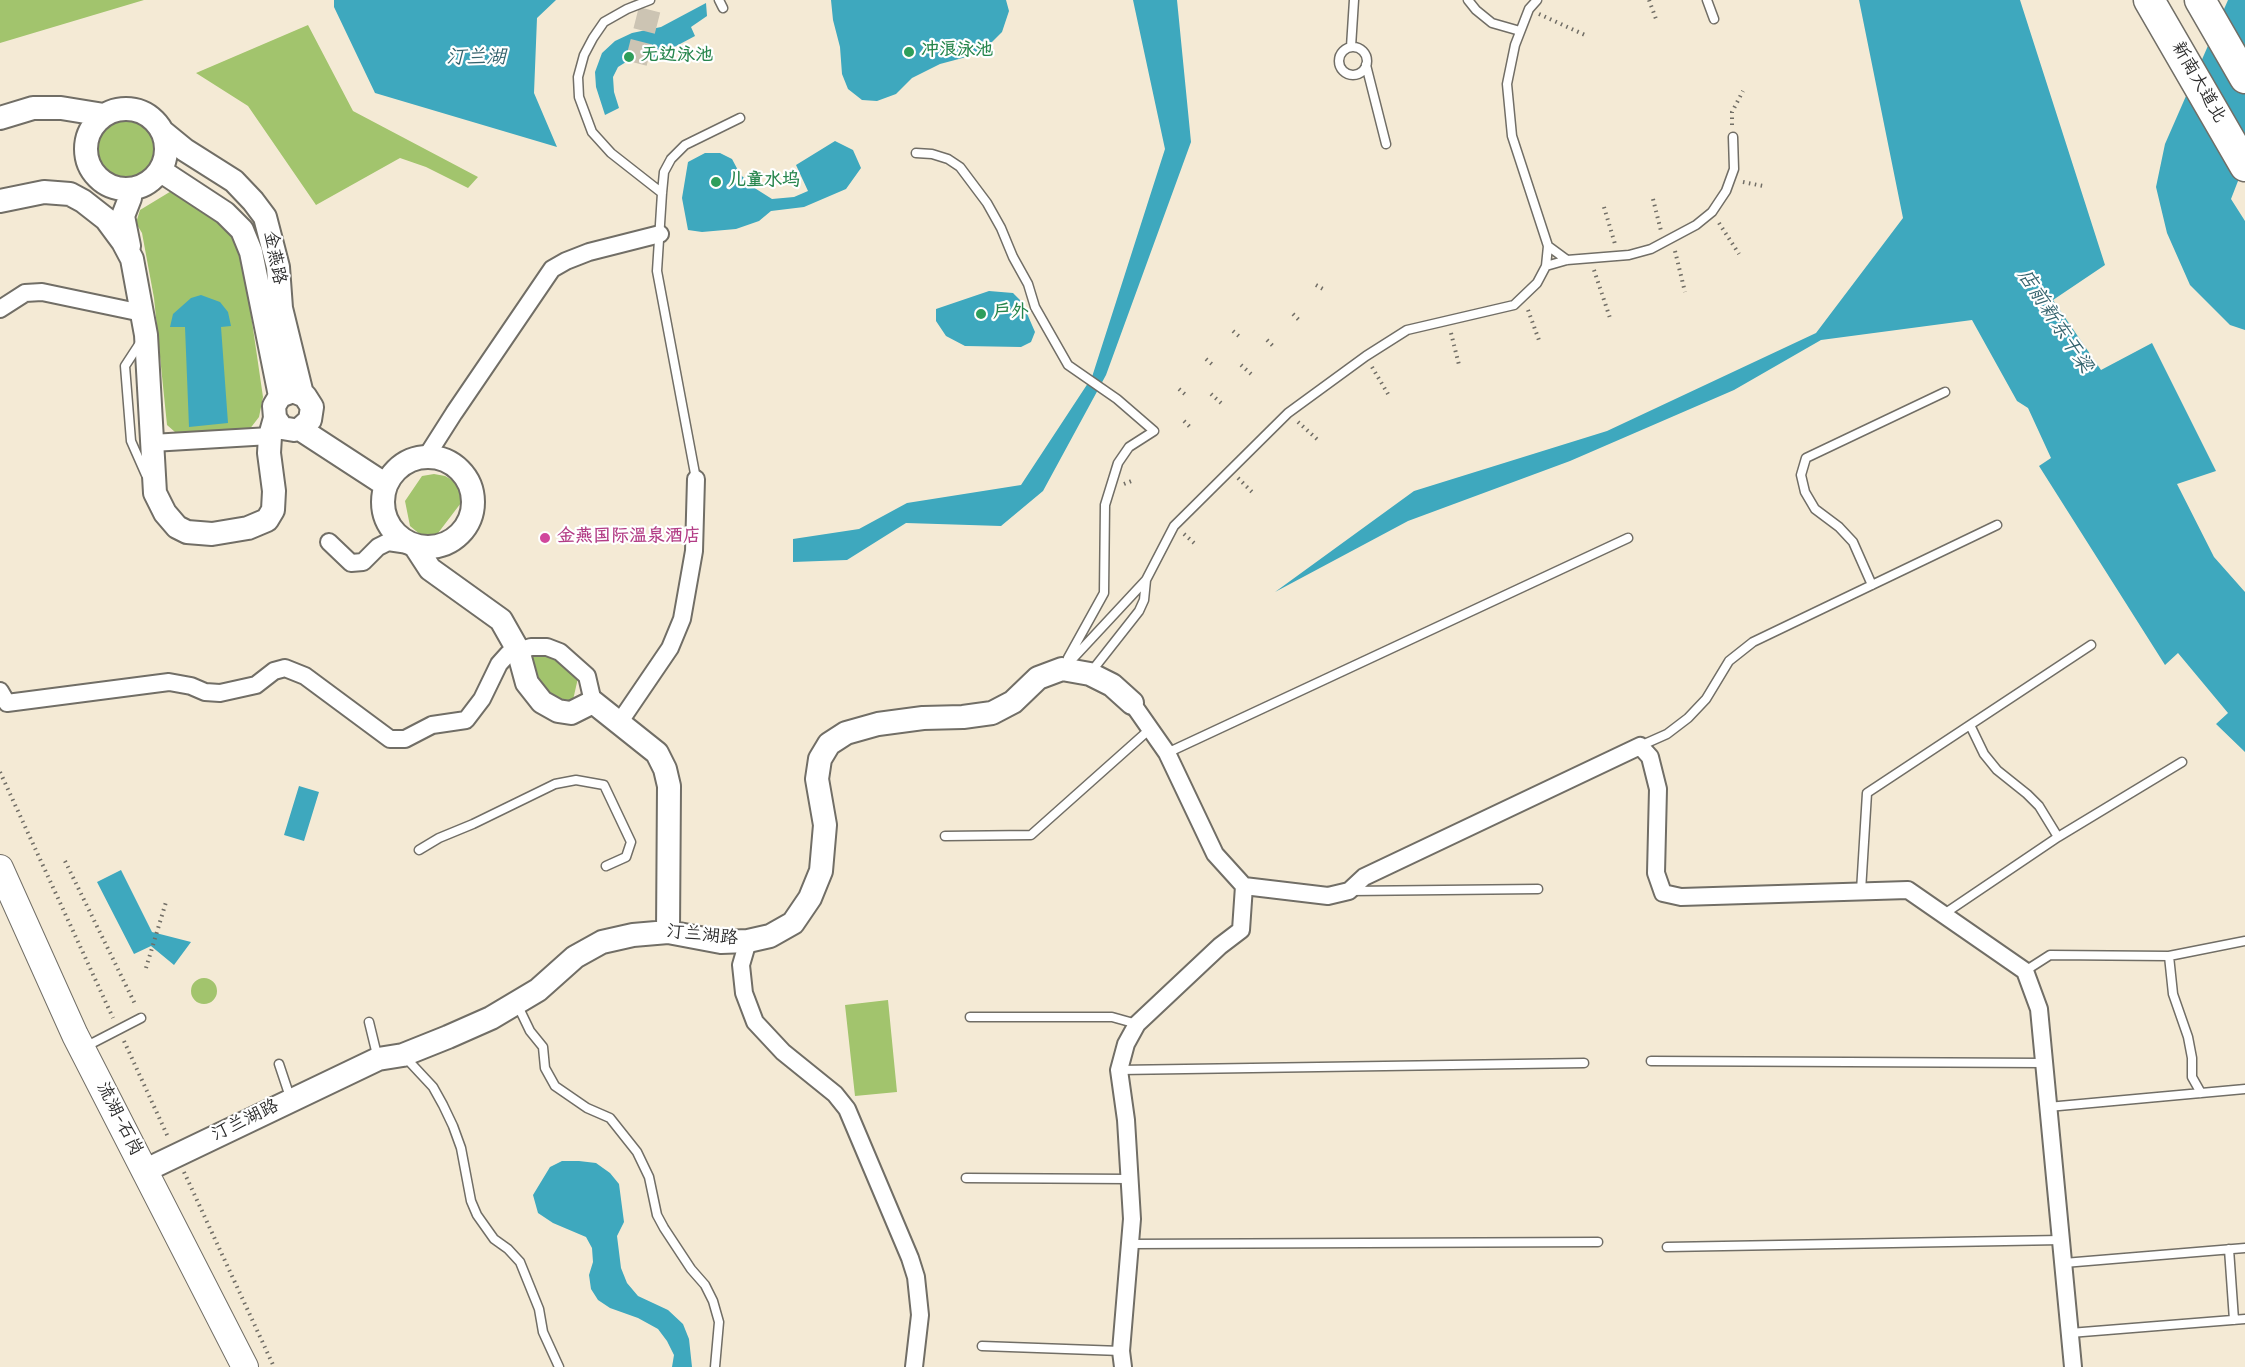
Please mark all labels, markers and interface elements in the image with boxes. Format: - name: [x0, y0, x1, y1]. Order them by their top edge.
- street label: 新南大道北: [2165, 39, 2229, 127]
- place label: 冲浪泳池: [921, 41, 993, 63]
- marker: 冲浪泳池: [902, 45, 916, 59]
- place label: 无边泳池: [641, 46, 713, 68]
- water label: 汀兰湖: [446, 48, 506, 72]
- marker: 无边泳池: [622, 50, 636, 64]
- place label: 儿童水坞: [728, 171, 800, 193]
- marker: 儿童水坞: [709, 175, 723, 189]
- street label: 金燕路: [257, 229, 289, 287]
- water label: 店前新东干梁: [2010, 265, 2096, 379]
- place label: 户外: [993, 303, 1029, 325]
- marker: 户外: [974, 307, 988, 321]
- place label: 金燕国际温泉酒店: [557, 527, 701, 549]
- marker: 金燕国际温泉酒店: [538, 531, 552, 545]
- street label: 汀兰湖路: [665, 922, 739, 952]
- street label: 流湖-石岗: [90, 1079, 146, 1161]
- street label: 汀兰湖路: [209, 1097, 283, 1147]

